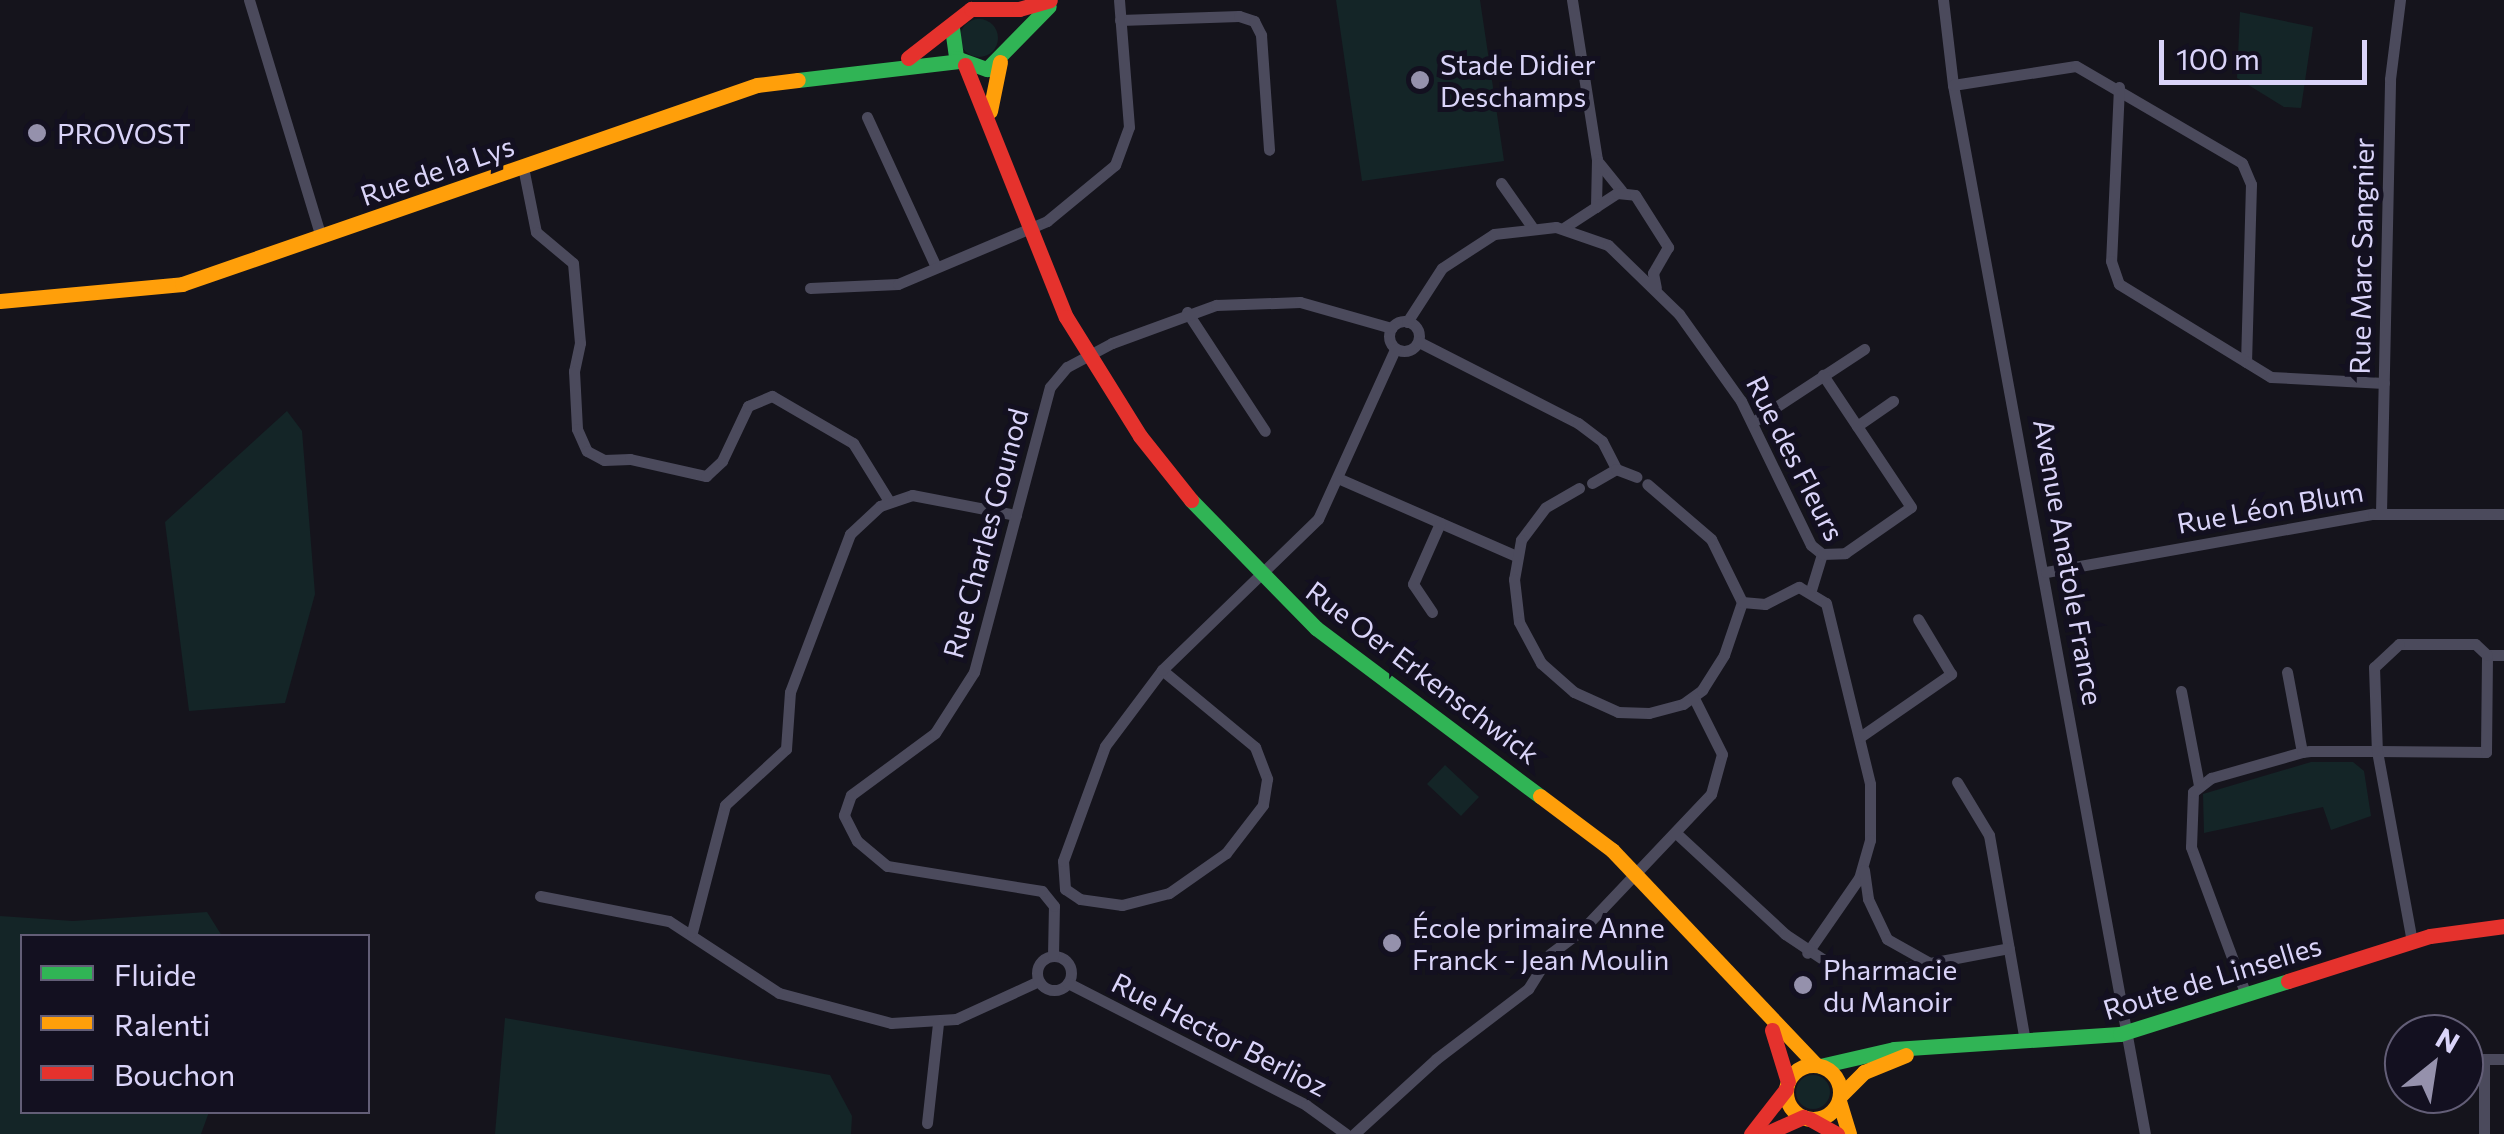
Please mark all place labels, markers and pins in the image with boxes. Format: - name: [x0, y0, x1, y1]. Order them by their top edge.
- place label: Stade Didier Deschamps: [1440, 47, 1596, 113]
- marker: Stade Didier Deschamps: [1409, 69, 1431, 91]
- place label: PROVOST: [57, 116, 191, 150]
- marker: PROVOST: [26, 122, 48, 144]
- place label: École primaire Anne Franck - Jean Moulin: [1412, 910, 1669, 976]
- marker: École primaire Anne Franck - Jean Moulin: [1381, 932, 1403, 954]
- place label: Pharmacie du Manoir: [1823, 952, 1957, 1018]
- marker: Pharmacie du Manoir: [1792, 974, 1814, 996]

